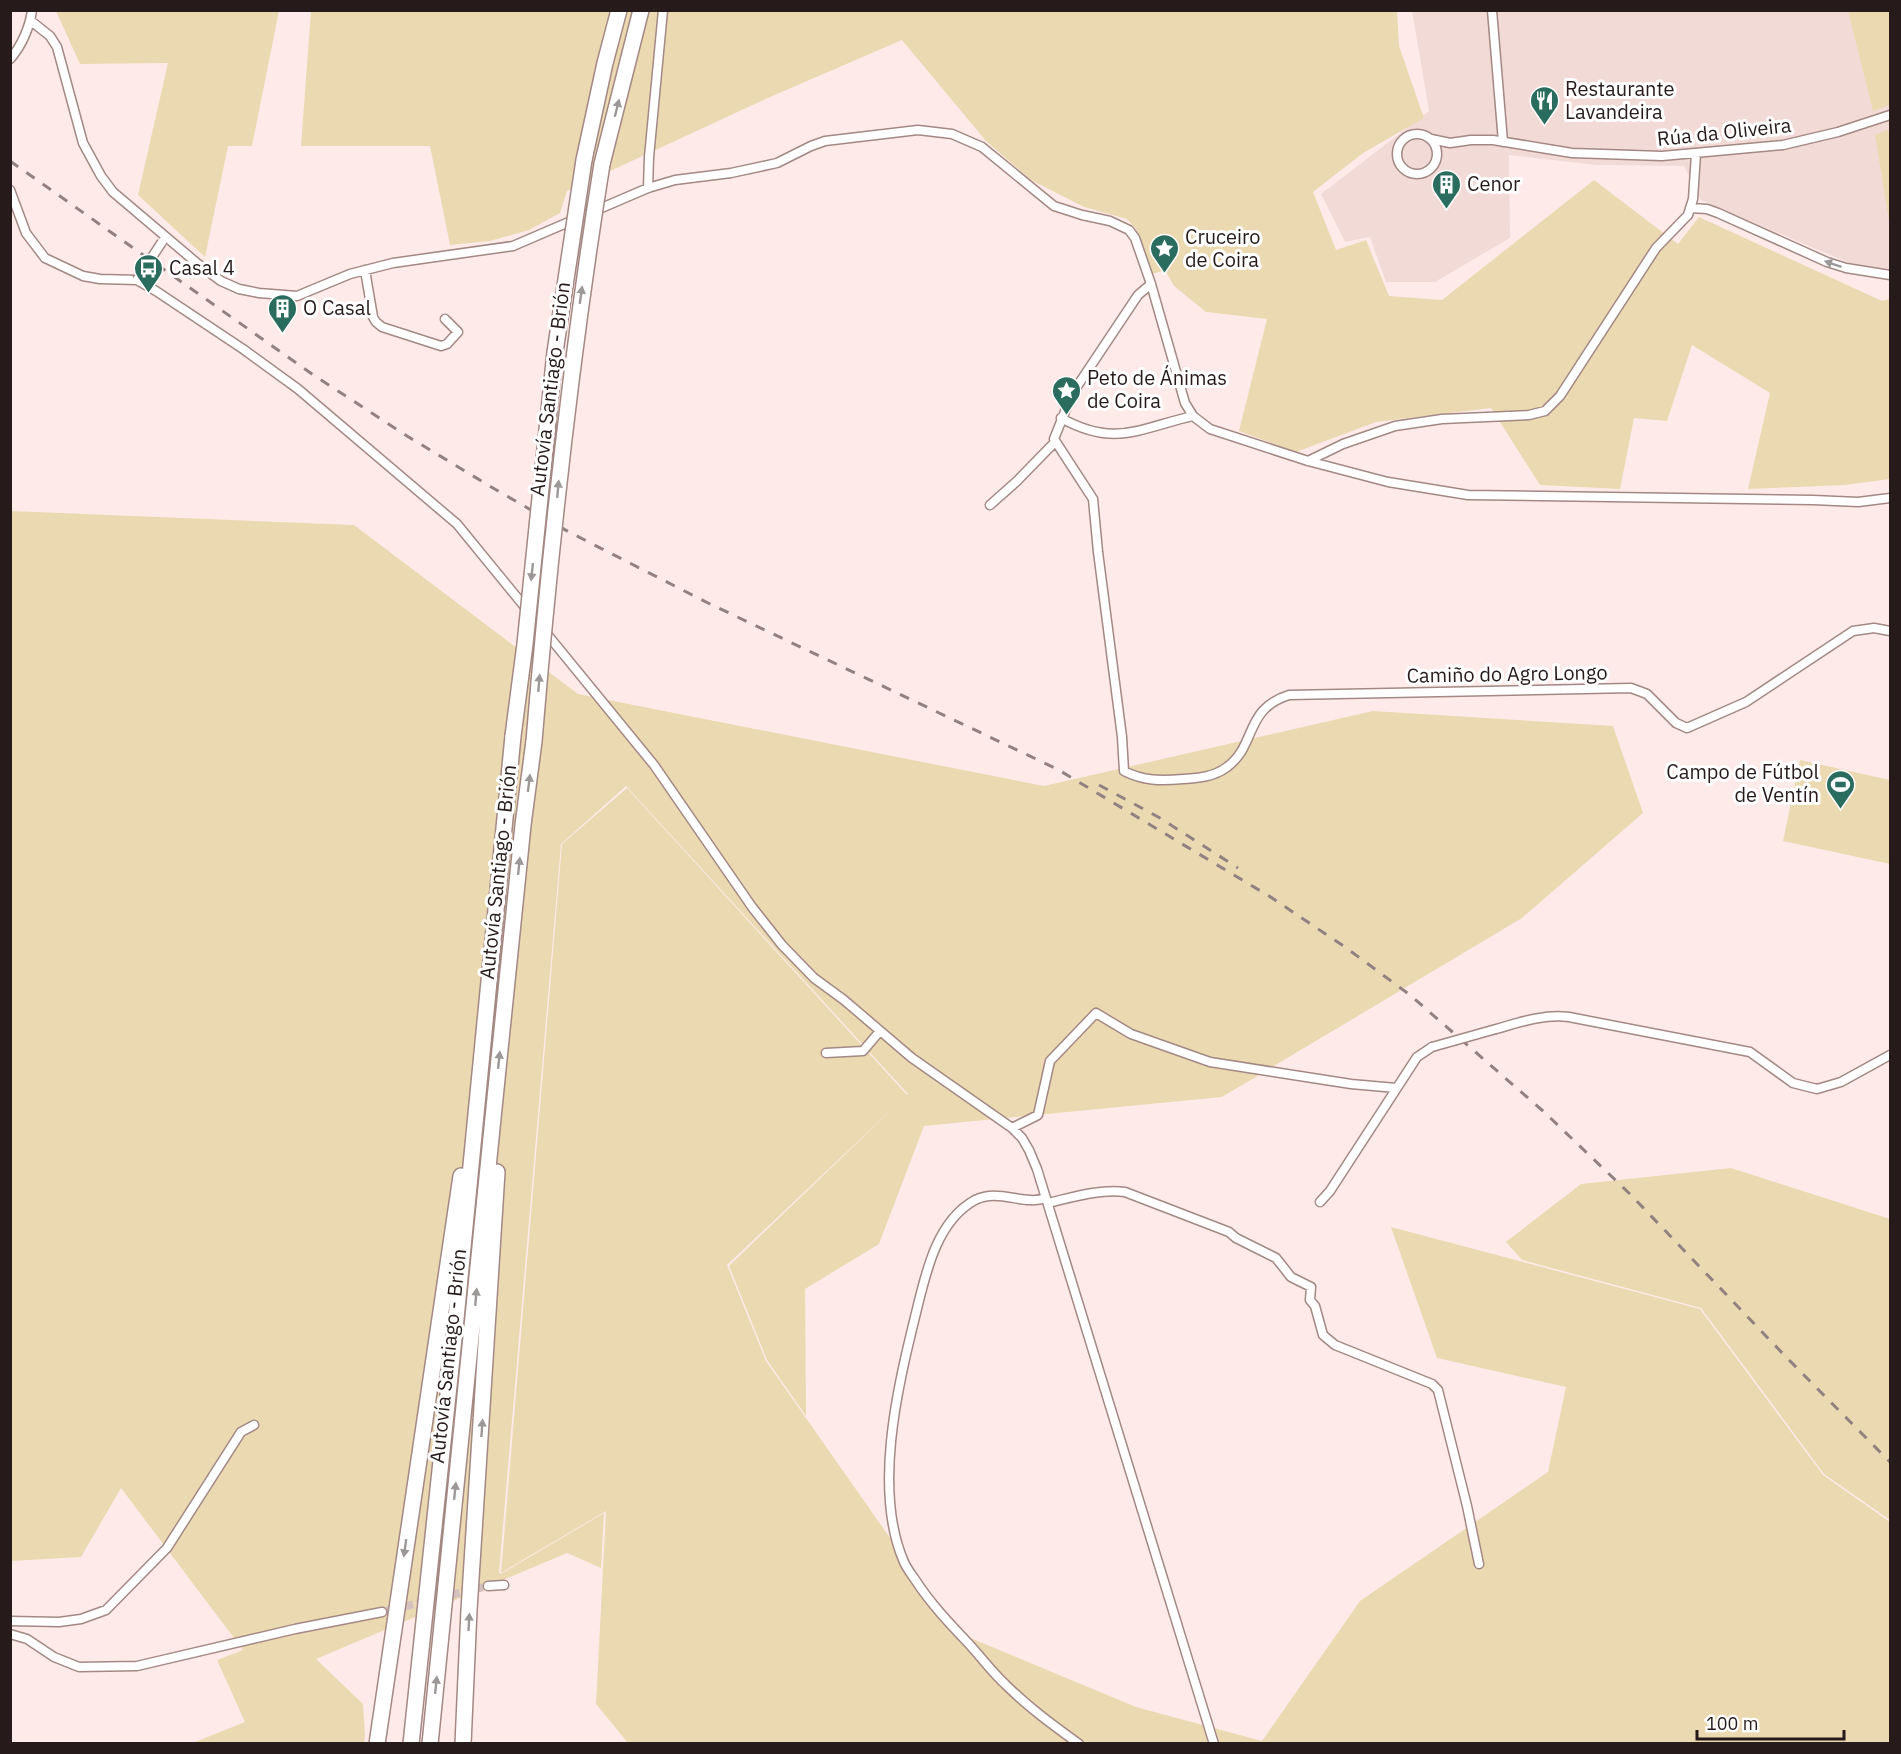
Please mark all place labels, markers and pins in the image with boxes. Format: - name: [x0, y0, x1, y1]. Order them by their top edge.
- place label: Restaurante Lavandeira: [1565, 75, 1674, 125]
- restaurant icon: Restaurante Lavandeira: [1528, 84, 1560, 126]
- building icon: Cenor: [1430, 168, 1462, 210]
- place label: Cenor: [1467, 170, 1520, 197]
- place label: Cruceiro de Coira: [1185, 223, 1260, 273]
- place icon: Cruceiro de Coira: [1148, 232, 1180, 274]
- bus stop icon: Casal 4: [132, 252, 164, 294]
- place label: Casal 4: [169, 254, 235, 281]
- building icon: O Casal: [266, 292, 298, 334]
- place label: O Casal: [303, 294, 371, 321]
- place label: Peto de Ánimas de Coira: [1087, 364, 1227, 414]
- place icon: Peto de Ánimas de Coira: [1050, 374, 1082, 416]
- place label: Campo de Fútbol de Ventín: [1666, 758, 1819, 808]
- sports icon: Campo de Fútbol de Ventín: [1824, 768, 1856, 810]

